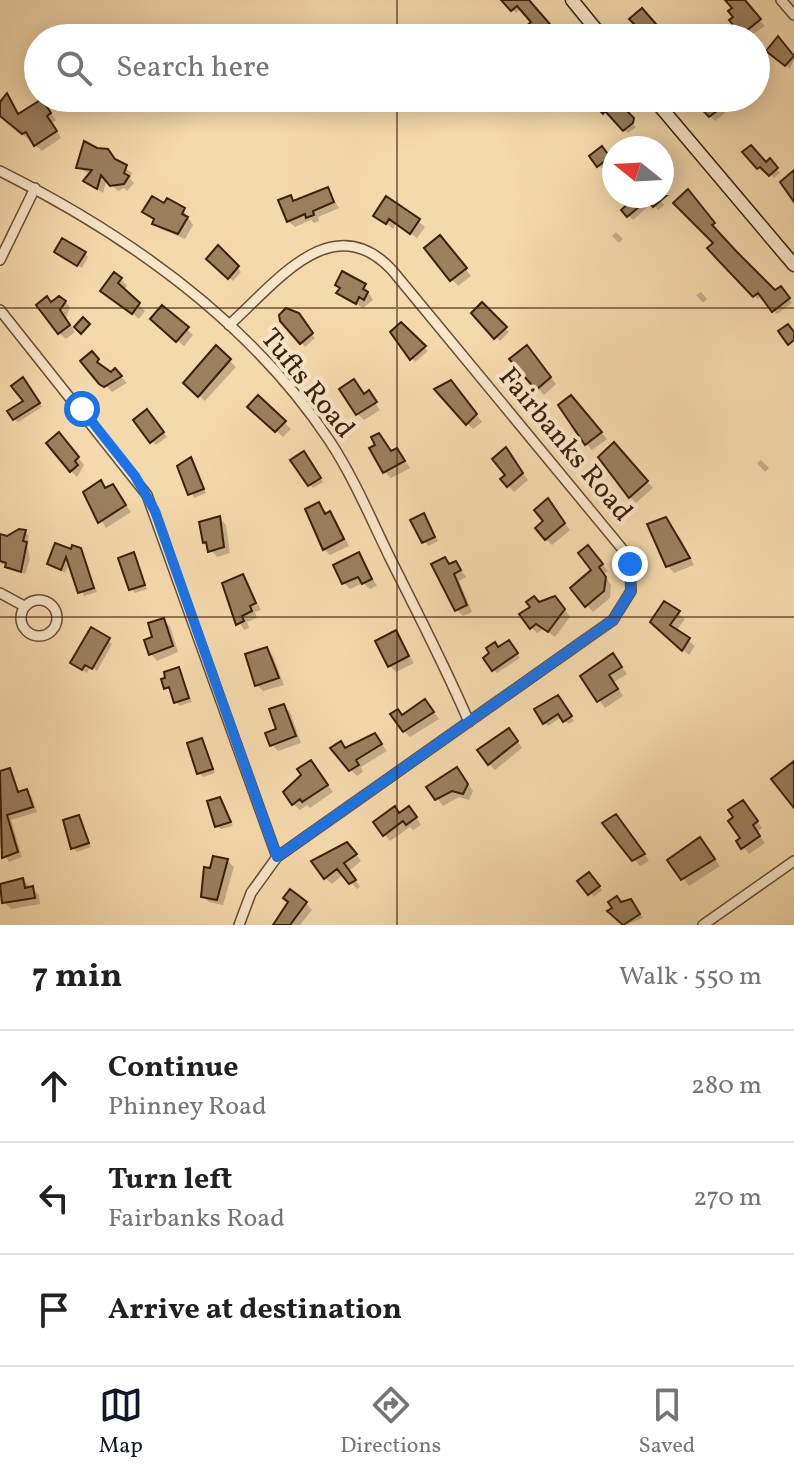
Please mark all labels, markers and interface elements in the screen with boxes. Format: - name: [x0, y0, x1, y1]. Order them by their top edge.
- search box: [24, 24, 770, 112]
- icon: search: [52, 46, 96, 90]
- text: Search here: [116, 47, 270, 89]
- north arrow: [602, 136, 674, 208]
- street label: Tufts Road: [251, 321, 363, 447]
- street label: Fairbanks Road: [489, 360, 641, 530]
- route start: [64, 391, 100, 427]
- route end: [612, 546, 648, 582]
- text: 7 min: [32, 954, 122, 1001]
- text: Walk · 550 m: [619, 959, 762, 995]
- text: Continue: [108, 1047, 239, 1089]
- icon: ahead: [32, 1064, 76, 1108]
- text: 280 m: [691, 1068, 762, 1104]
- text: Phinney Road: [108, 1089, 267, 1125]
- text: Turn left: [108, 1159, 232, 1201]
- icon: left: [32, 1176, 76, 1220]
- text: 270 m: [693, 1180, 762, 1216]
- text: Fairbanks Road: [108, 1201, 285, 1237]
- icon: arrive: [32, 1288, 76, 1332]
- text: Arrive at destination: [108, 1289, 402, 1331]
- tab: Map: [99, 1383, 143, 1462]
- tab: Directions: [340, 1383, 441, 1462]
- tab: Saved: [639, 1383, 695, 1462]

